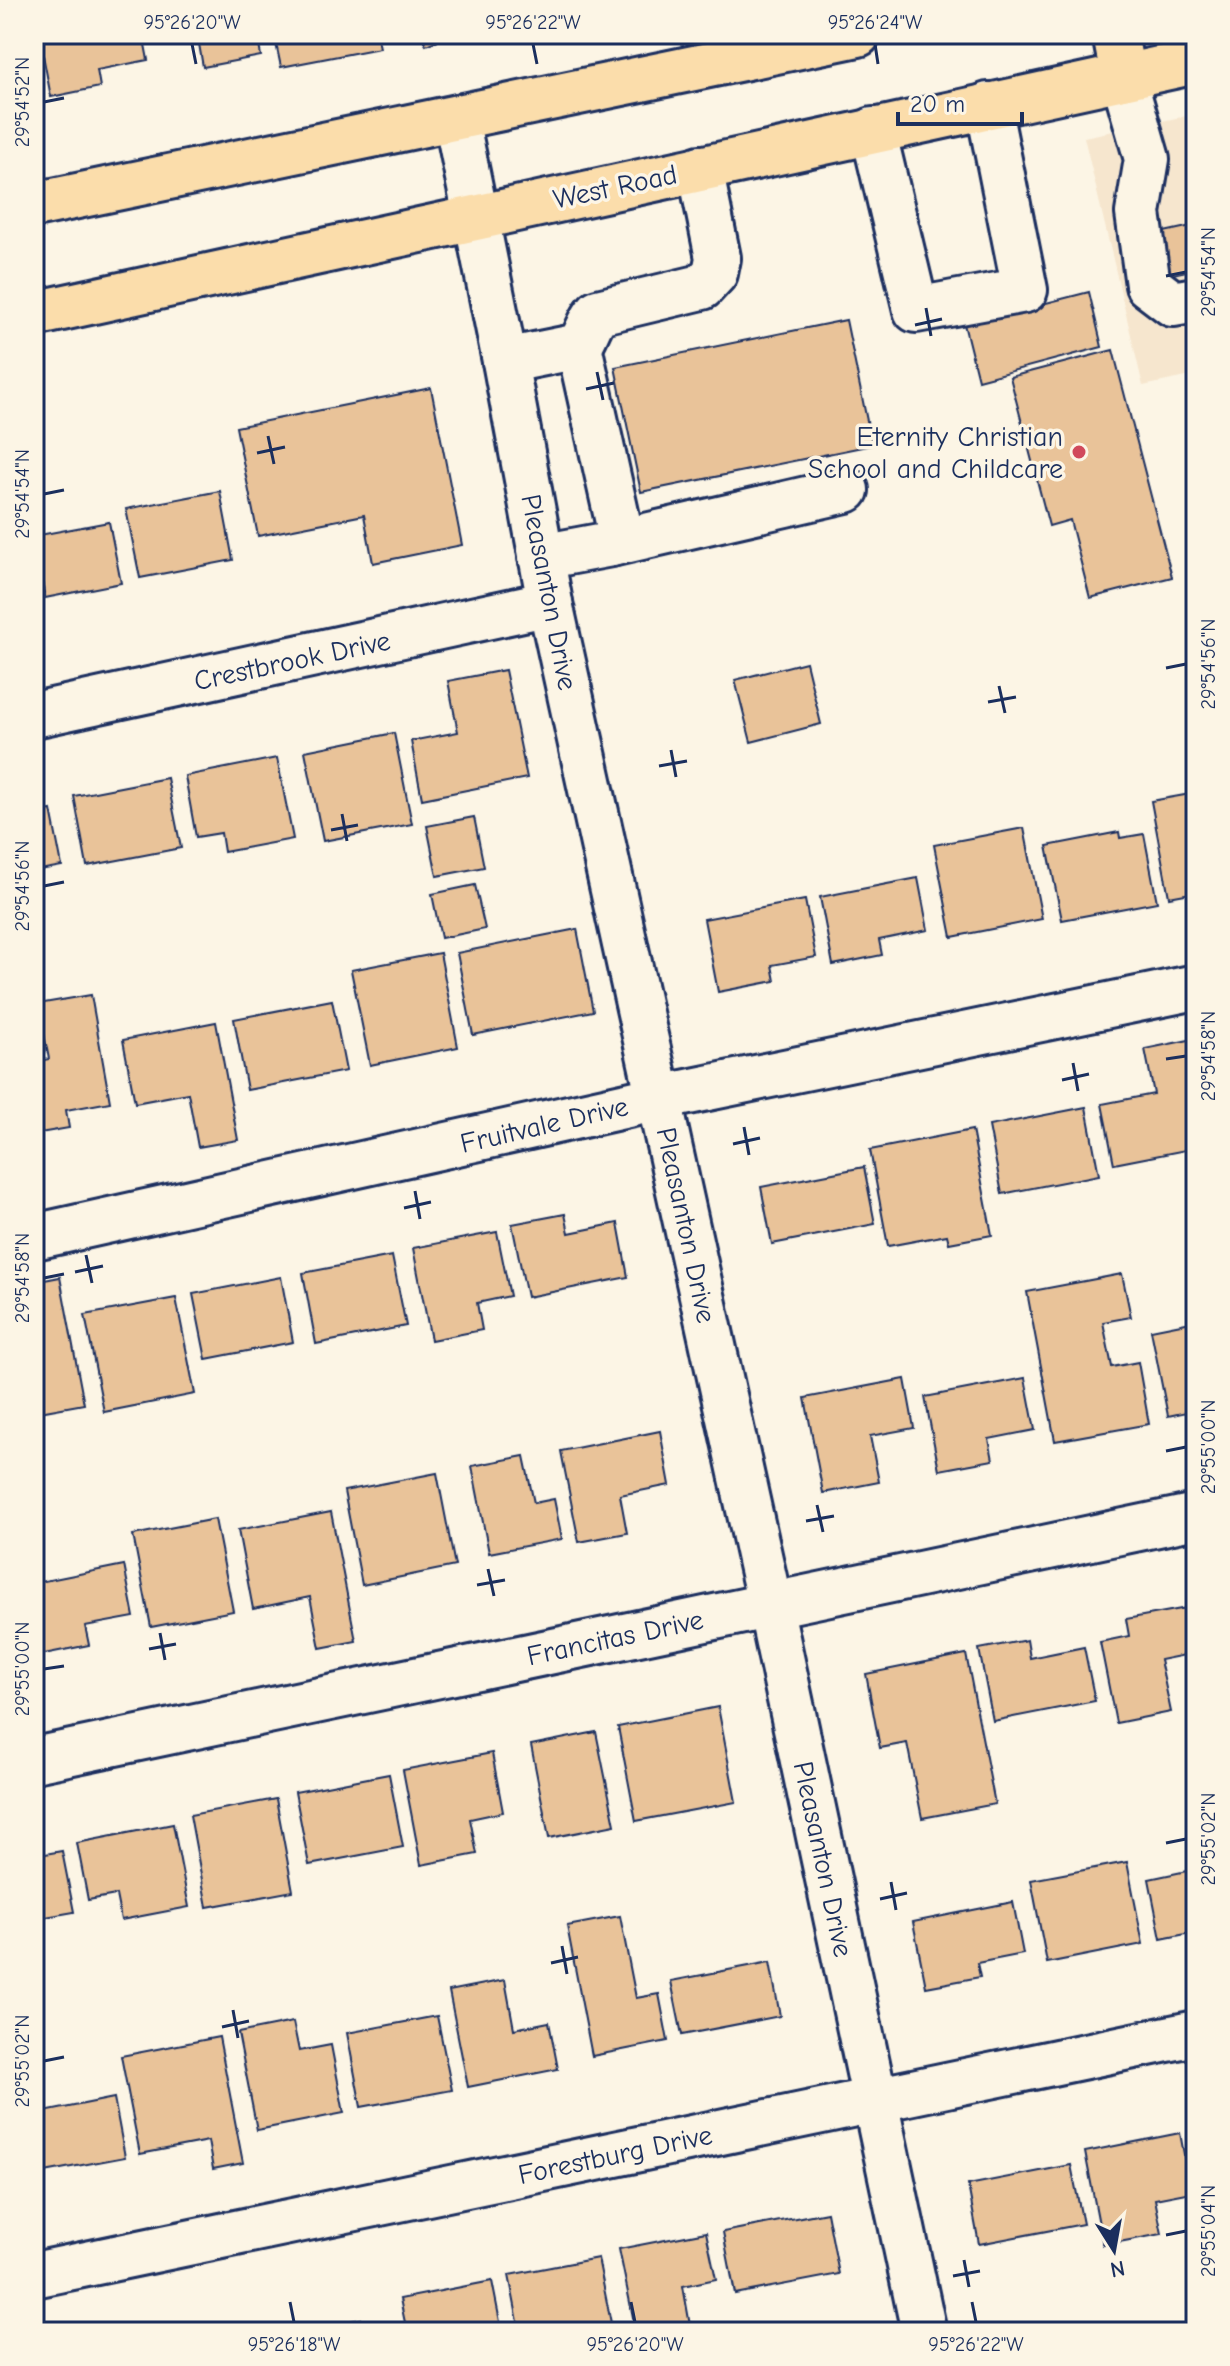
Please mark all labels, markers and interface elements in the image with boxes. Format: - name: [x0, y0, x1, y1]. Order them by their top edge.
- text: 95°26'20"W: [143, 11, 241, 34]
- text: 95°26'22"W: [485, 11, 581, 34]
- text: 95°26'24"W: [828, 11, 923, 34]
- text: 29°54'52"N: [11, 57, 34, 147]
- scale bar: [898, 76, 1022, 126]
- text: 20 m: [910, 90, 965, 118]
- street label: West Road: [550, 158, 680, 216]
- text: 29°54'54"N: [1197, 227, 1220, 317]
- place label: Eternity Christian School and Childcare: [808, 421, 1063, 485]
- marker: Eternity Christian School and Childcare: [1070, 443, 1088, 461]
- text: 29°54'54"N: [11, 449, 34, 539]
- street label: Pleasanton Drive: [514, 492, 584, 693]
- text: 29°54'56"N: [1197, 619, 1220, 709]
- street label: Crestbrook Drive: [191, 625, 393, 697]
- text: 29°54'56"N: [11, 841, 34, 931]
- text: 29°54'58"N: [1197, 1011, 1220, 1101]
- street label: Fruitvale Drive: [457, 1090, 631, 1160]
- street label: Pleasanton Drive: [650, 1125, 722, 1326]
- text: 29°54'58"N: [11, 1233, 34, 1323]
- text: 29°55'00"N: [1197, 1400, 1220, 1494]
- street label: Francitas Drive: [524, 1604, 706, 1672]
- text: 29°55'00"N: [11, 1622, 34, 1716]
- street label: Pleasanton Drive: [787, 1759, 859, 1960]
- text: 29°55'02"N: [1197, 1793, 1220, 1885]
- text: 29°55'02"N: [11, 2015, 34, 2107]
- street label: Forestburg Drive: [515, 2119, 715, 2191]
- text: 29°55'04"N: [1197, 2185, 1220, 2277]
- north arrow: [1074, 2210, 1154, 2290]
- text: N: [1108, 2255, 1127, 2283]
- text: 95°26'18"W: [248, 2333, 341, 2356]
- text: 95°26'20"W: [586, 2333, 684, 2356]
- text: 95°26'22"W: [928, 2333, 1024, 2356]

